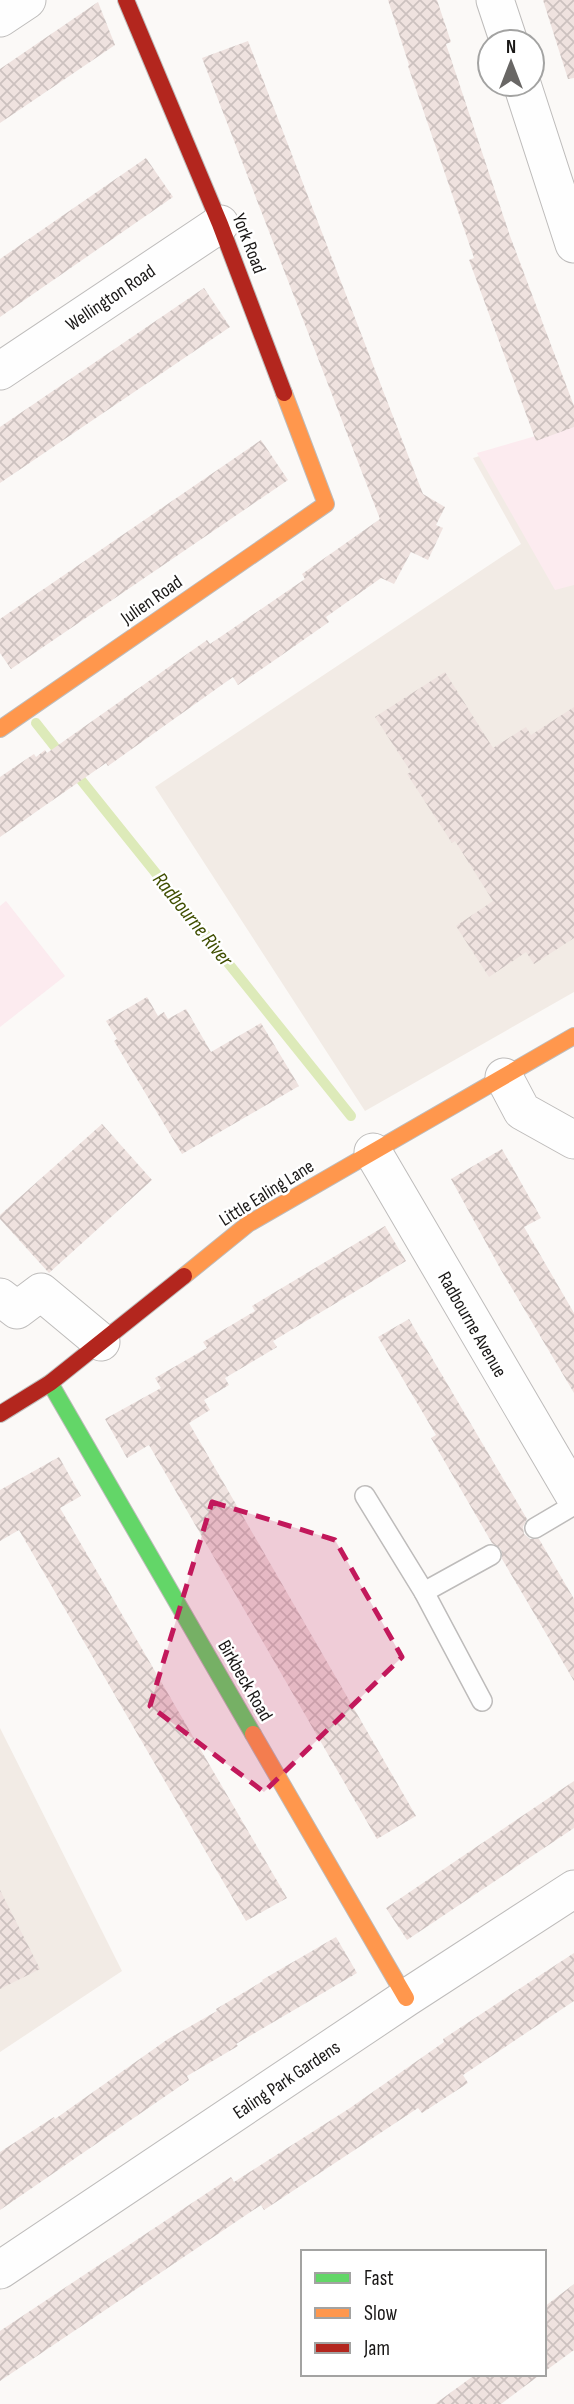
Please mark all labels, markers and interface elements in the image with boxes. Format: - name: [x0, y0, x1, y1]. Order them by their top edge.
- north arrow: [476, 28, 546, 98]
- text: N: [506, 36, 516, 59]
- street label: York Road: [227, 210, 270, 277]
- street label: Wellington Road: [62, 260, 160, 336]
- street label: Julien Road: [116, 571, 187, 630]
- water label: Radbourne River: [147, 867, 239, 972]
- street label: Little Ealing Lane: [215, 1155, 318, 1232]
- street label: Radbourne Avenue: [432, 1268, 511, 1382]
- street label: Birkbeck Road: [212, 1636, 277, 1725]
- street label: Ealing Park Gardens: [229, 2036, 345, 2125]
- legend: [301, 2250, 546, 2376]
- text: Fast: [364, 2266, 394, 2291]
- text: Slow: [364, 2301, 398, 2326]
- text: Jam: [363, 2336, 390, 2361]

